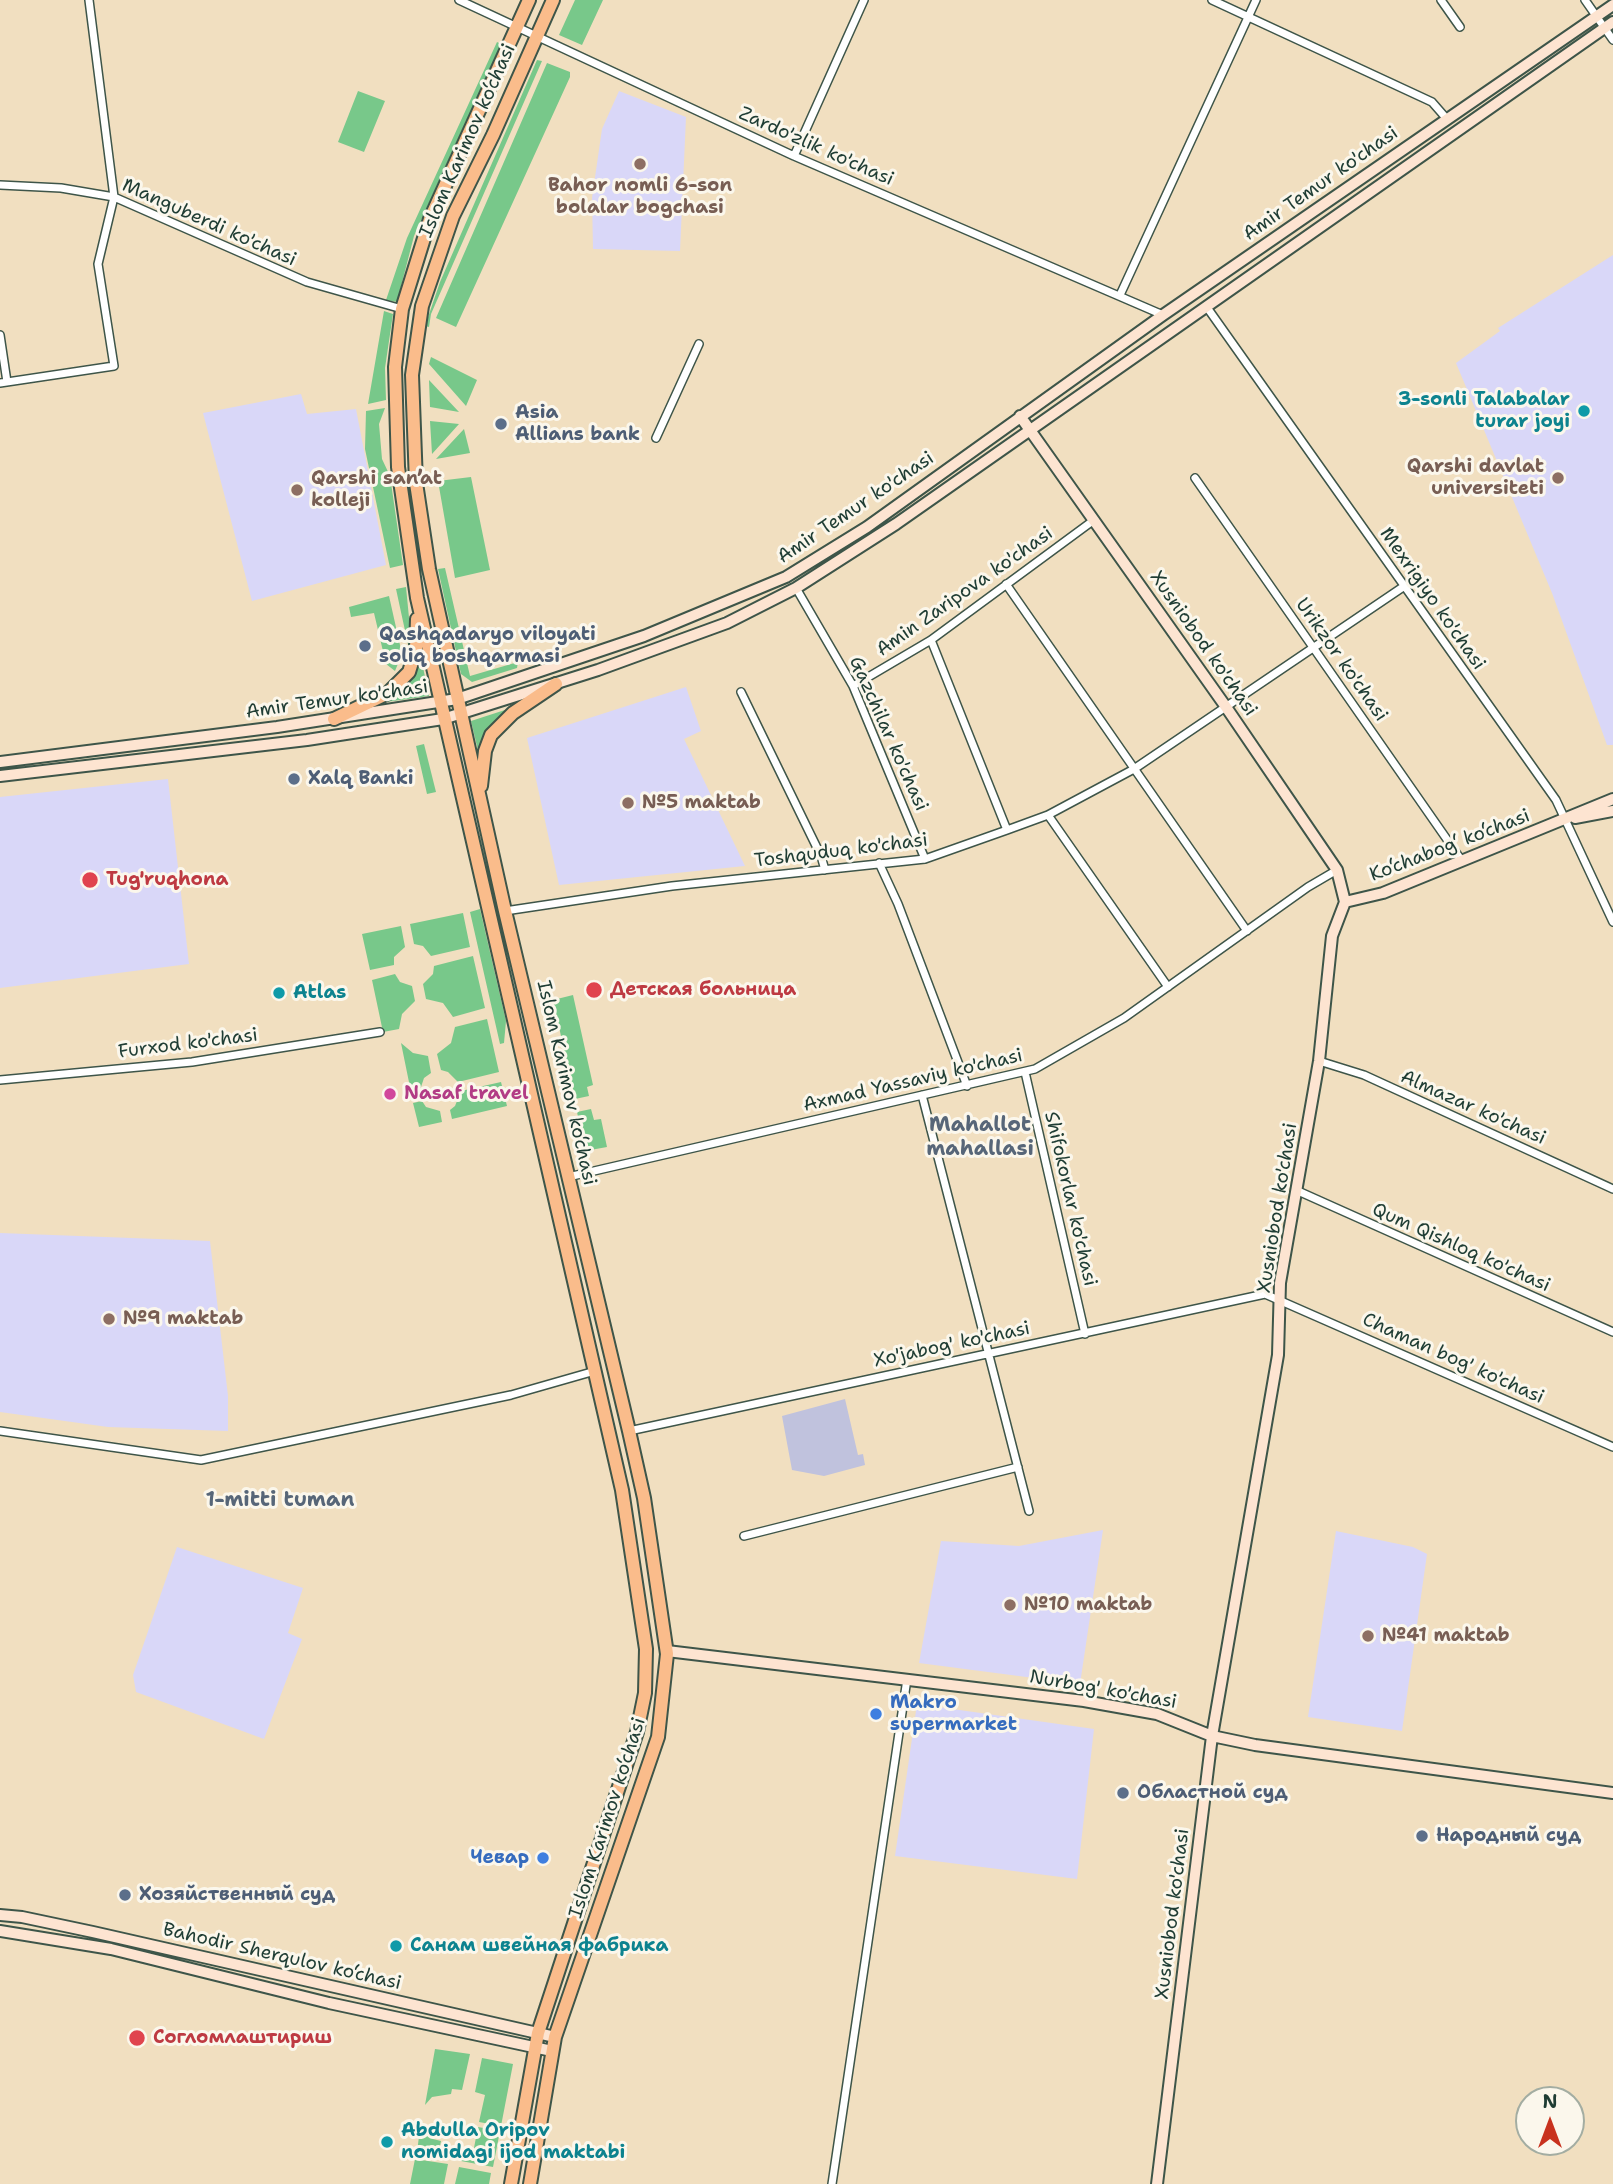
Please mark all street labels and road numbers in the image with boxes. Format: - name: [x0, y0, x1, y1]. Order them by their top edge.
- street label: Islom Karimov ko‘chasi: [415, 41, 521, 241]
- street label: Zardo'zlik ko'chasi: [735, 103, 897, 191]
- street label: Amir Temur ko'chasi: [1239, 122, 1403, 246]
- street label: Manguberdi ko'chasi: [118, 174, 300, 272]
- street label: Amir Temur ko'chasi: [773, 447, 939, 569]
- street label: Amin Zaripova ko'chasi: [872, 522, 1058, 662]
- street label: Mexrigiyo ko'chasi: [1374, 523, 1490, 675]
- street label: Xusniobod ko'chasi: [1144, 567, 1262, 721]
- street label: Urikzor ko'chasi: [1290, 594, 1392, 726]
- street label: Gazchilar ko'chasi: [844, 653, 932, 815]
- street label: Amir Temur ko'chasi: [244, 676, 430, 724]
- street label: Ko‘chabog‘ ko‘chasi: [1367, 805, 1533, 887]
- street label: Toshquduq ko'chasi: [753, 829, 929, 873]
- street label: Islom Karimov ko‘chasi: [531, 978, 601, 1188]
- street label: Furxod ko'chasi: [117, 1024, 259, 1064]
- street label: Axmad Yassaviy ko'chasi: [801, 1045, 1025, 1117]
- street label: Almazar ko'chasi: [1397, 1066, 1549, 1150]
- street label: Shifokorlar ko'chasi: [1039, 1110, 1101, 1288]
- street label: Xusniobod ko'chasi: [1253, 1121, 1303, 1295]
- street label: Qum Qishloq ko'chasi: [1368, 1198, 1554, 1298]
- street label: Chaman bog' ko'chasi: [1359, 1309, 1547, 1409]
- street label: Xo'jabog' ko'chasi: [872, 1317, 1032, 1373]
- street label: Nurbog' ko'chasi: [1028, 1666, 1178, 1714]
- street label: Islom Karimov ko‘chasi: [565, 1715, 651, 1921]
- street label: Xusniobod ko'chasi: [1151, 1827, 1195, 2001]
- street label: Bahodir Sherqulov ko‘chasi: [161, 1918, 403, 1996]

